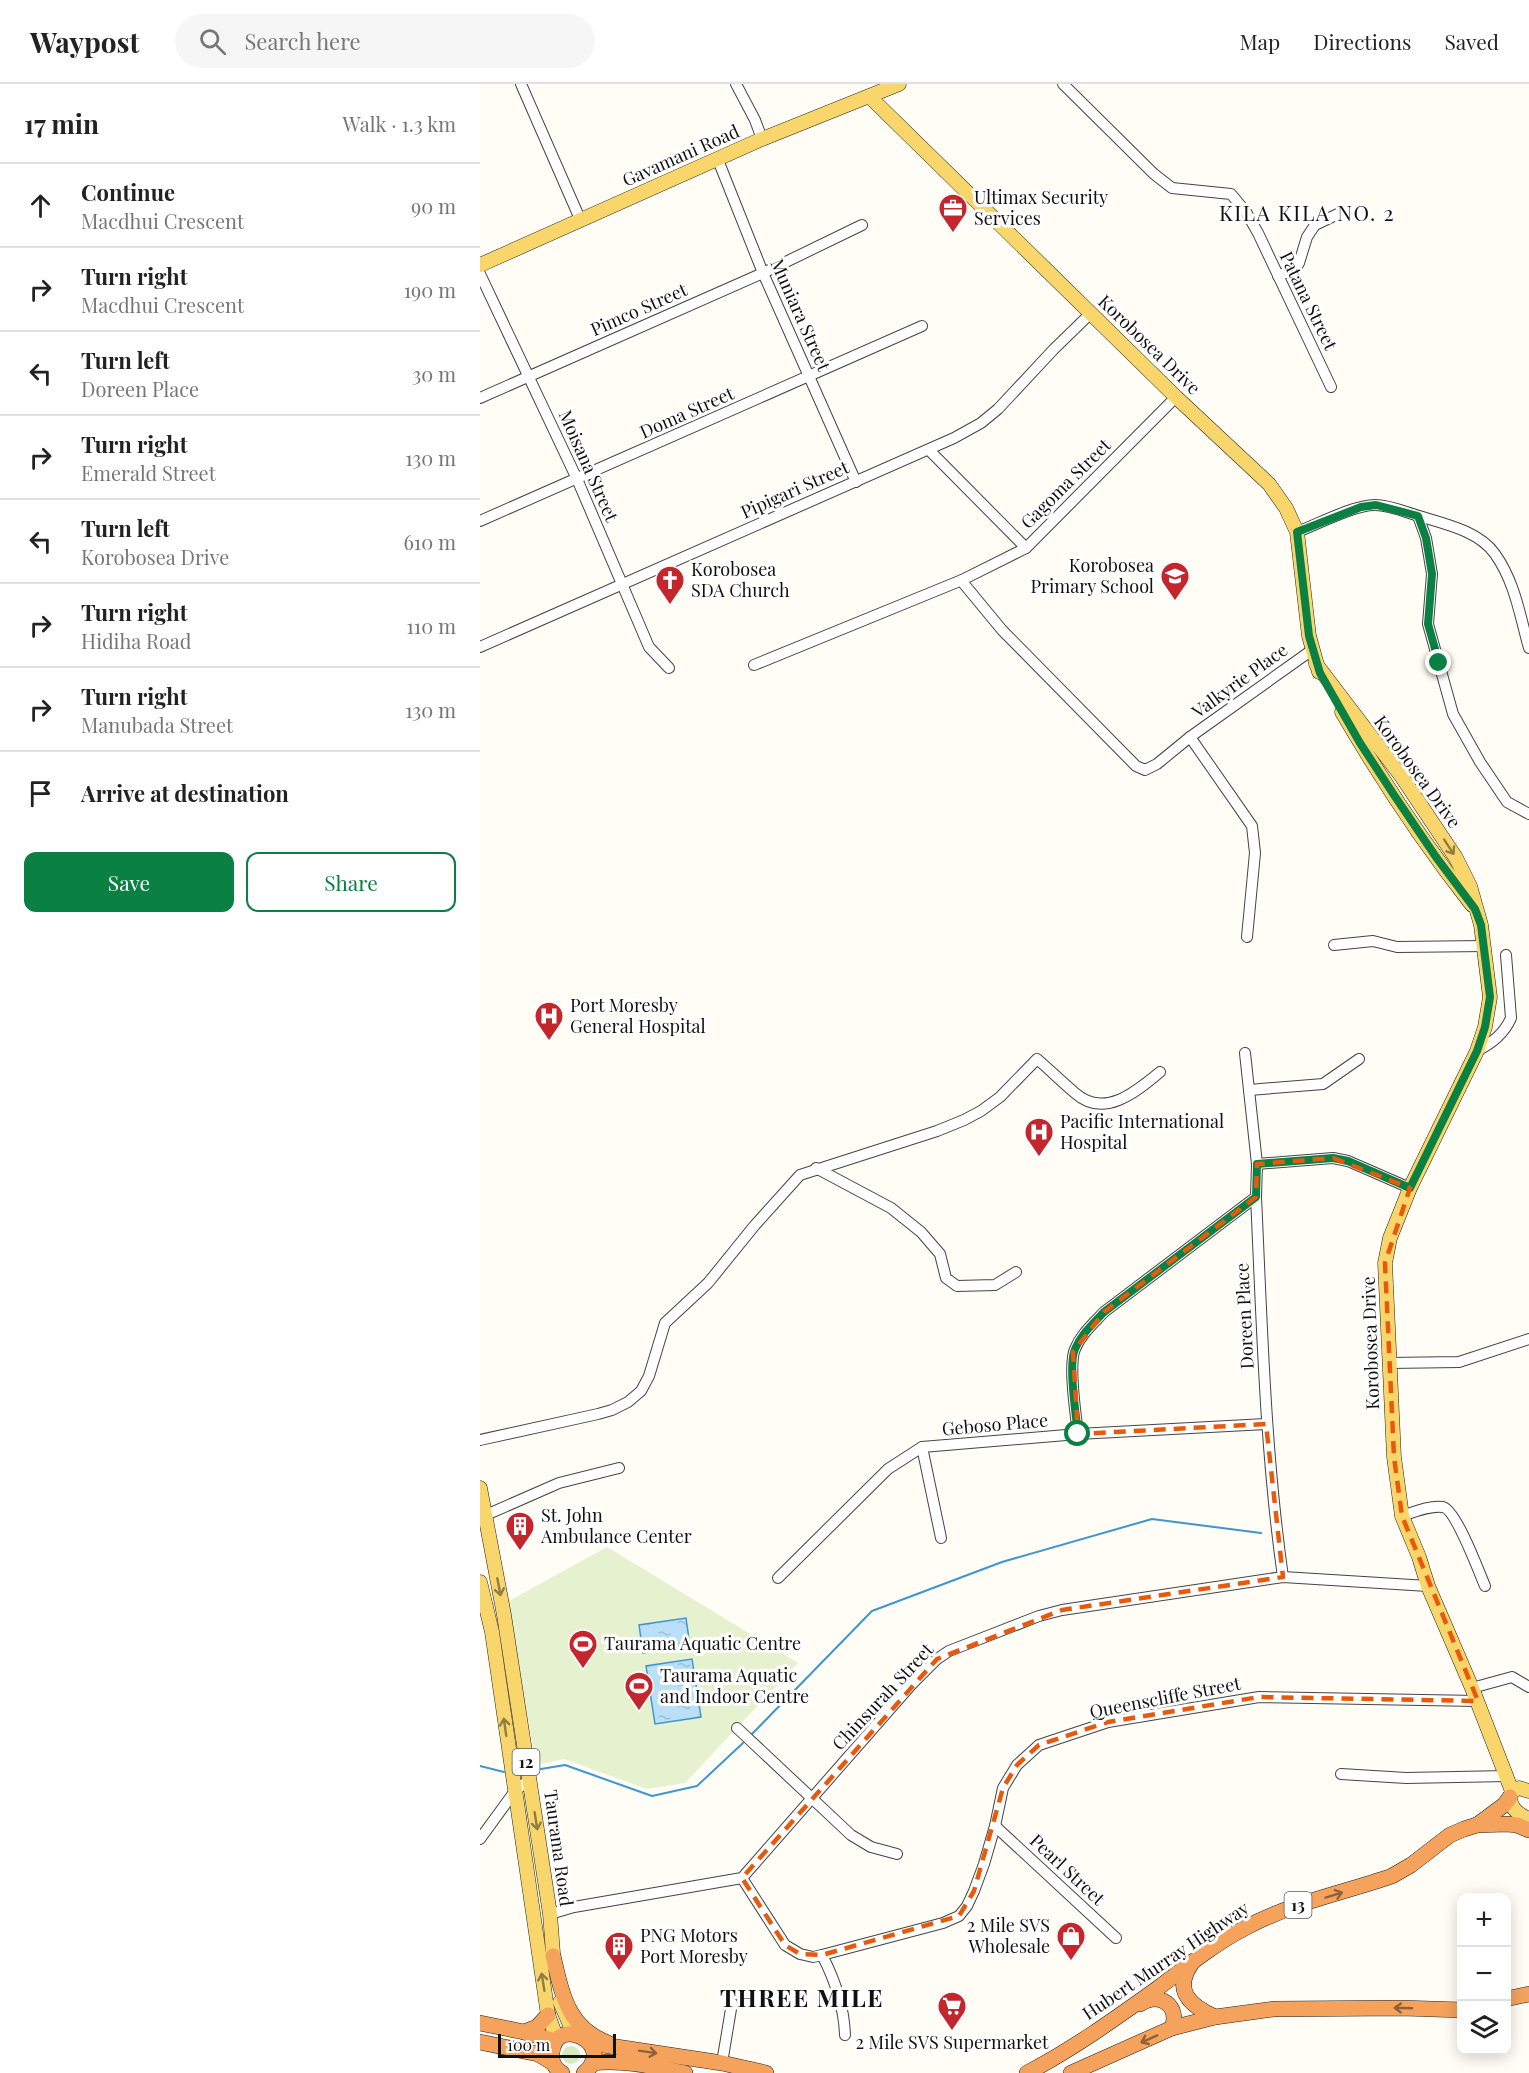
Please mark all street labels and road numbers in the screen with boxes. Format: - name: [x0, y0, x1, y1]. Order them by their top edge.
- street label: Gavamani Road: [618, 118, 743, 192]
- street label: Patana Street: [1275, 247, 1343, 354]
- street label: Muniara Street: [765, 255, 837, 375]
- street label: Pimco Street: [587, 277, 691, 341]
- street label: Korobosea Drive: [1093, 289, 1206, 399]
- street label: Doma Street: [636, 380, 738, 443]
- street label: Moisana Street: [554, 406, 624, 526]
- street label: Gagoma Street: [1015, 433, 1116, 534]
- street label: Pipigari Street: [737, 454, 853, 524]
- street label: Valkyrie Place: [1186, 637, 1292, 724]
- street label: Korobosea Drive: [1369, 710, 1467, 833]
- street label: Doreen Place: [1229, 1262, 1259, 1370]
- street label: Korobosea Drive: [1356, 1276, 1384, 1410]
- street label: Geboso Place: [941, 1407, 1049, 1441]
- street label: Chinsurah Street: [826, 1637, 938, 1755]
- street label: Queenscliffe Street: [1087, 1670, 1243, 1723]
- road number: 12: [512, 1749, 540, 1775]
- street label: Taurama Road: [539, 1788, 579, 1908]
- street label: Pearl Street: [1025, 1828, 1111, 1911]
- road number: 13: [1284, 1892, 1312, 1918]
- street label: Hubert Murray Highway: [1077, 1895, 1253, 2025]

